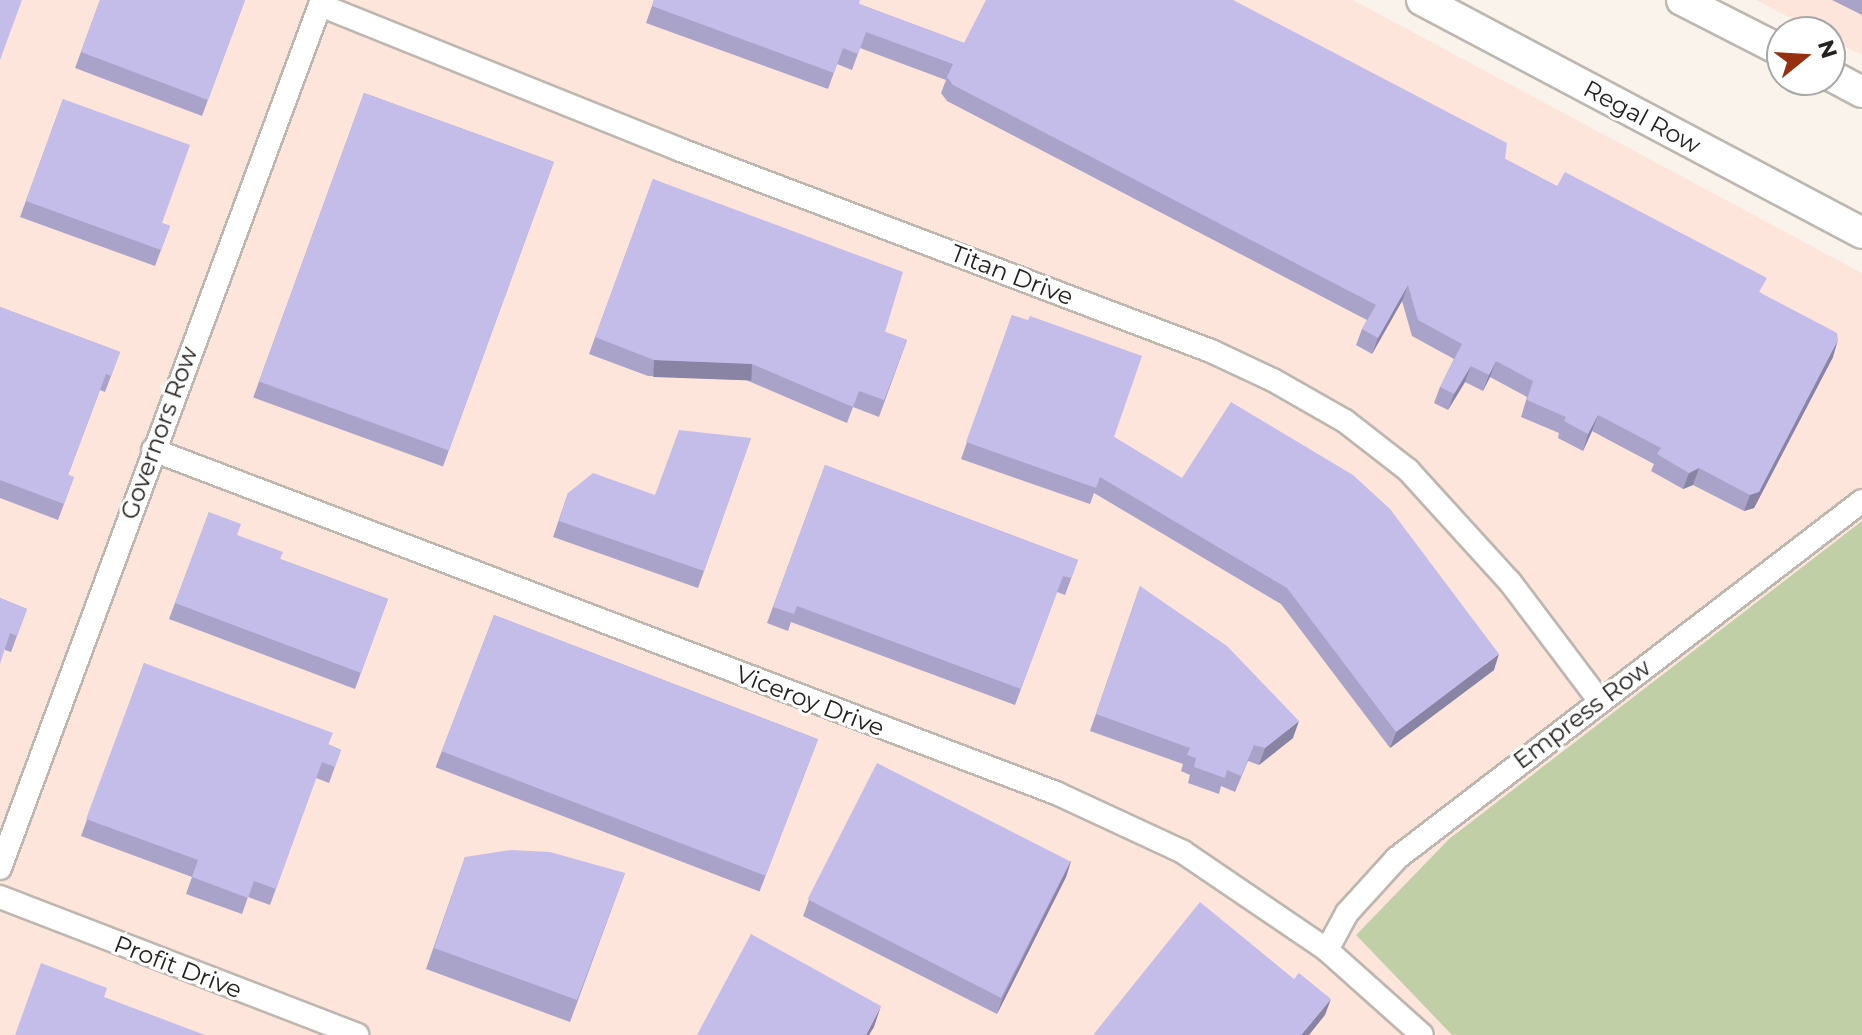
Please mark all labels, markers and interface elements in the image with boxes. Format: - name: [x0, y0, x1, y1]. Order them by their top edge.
- north arrow: [1766, 16, 1846, 96]
- text: N: [1812, 36, 1843, 62]
- street label: Regal Row: [1579, 74, 1705, 160]
- street label: Titan Drive: [947, 238, 1077, 312]
- street label: Governors Row: [114, 343, 204, 523]
- street label: Empress Row: [1508, 653, 1656, 775]
- street label: Viceroy Drive: [732, 659, 888, 743]
- street label: Profit Drive: [110, 929, 246, 1005]

